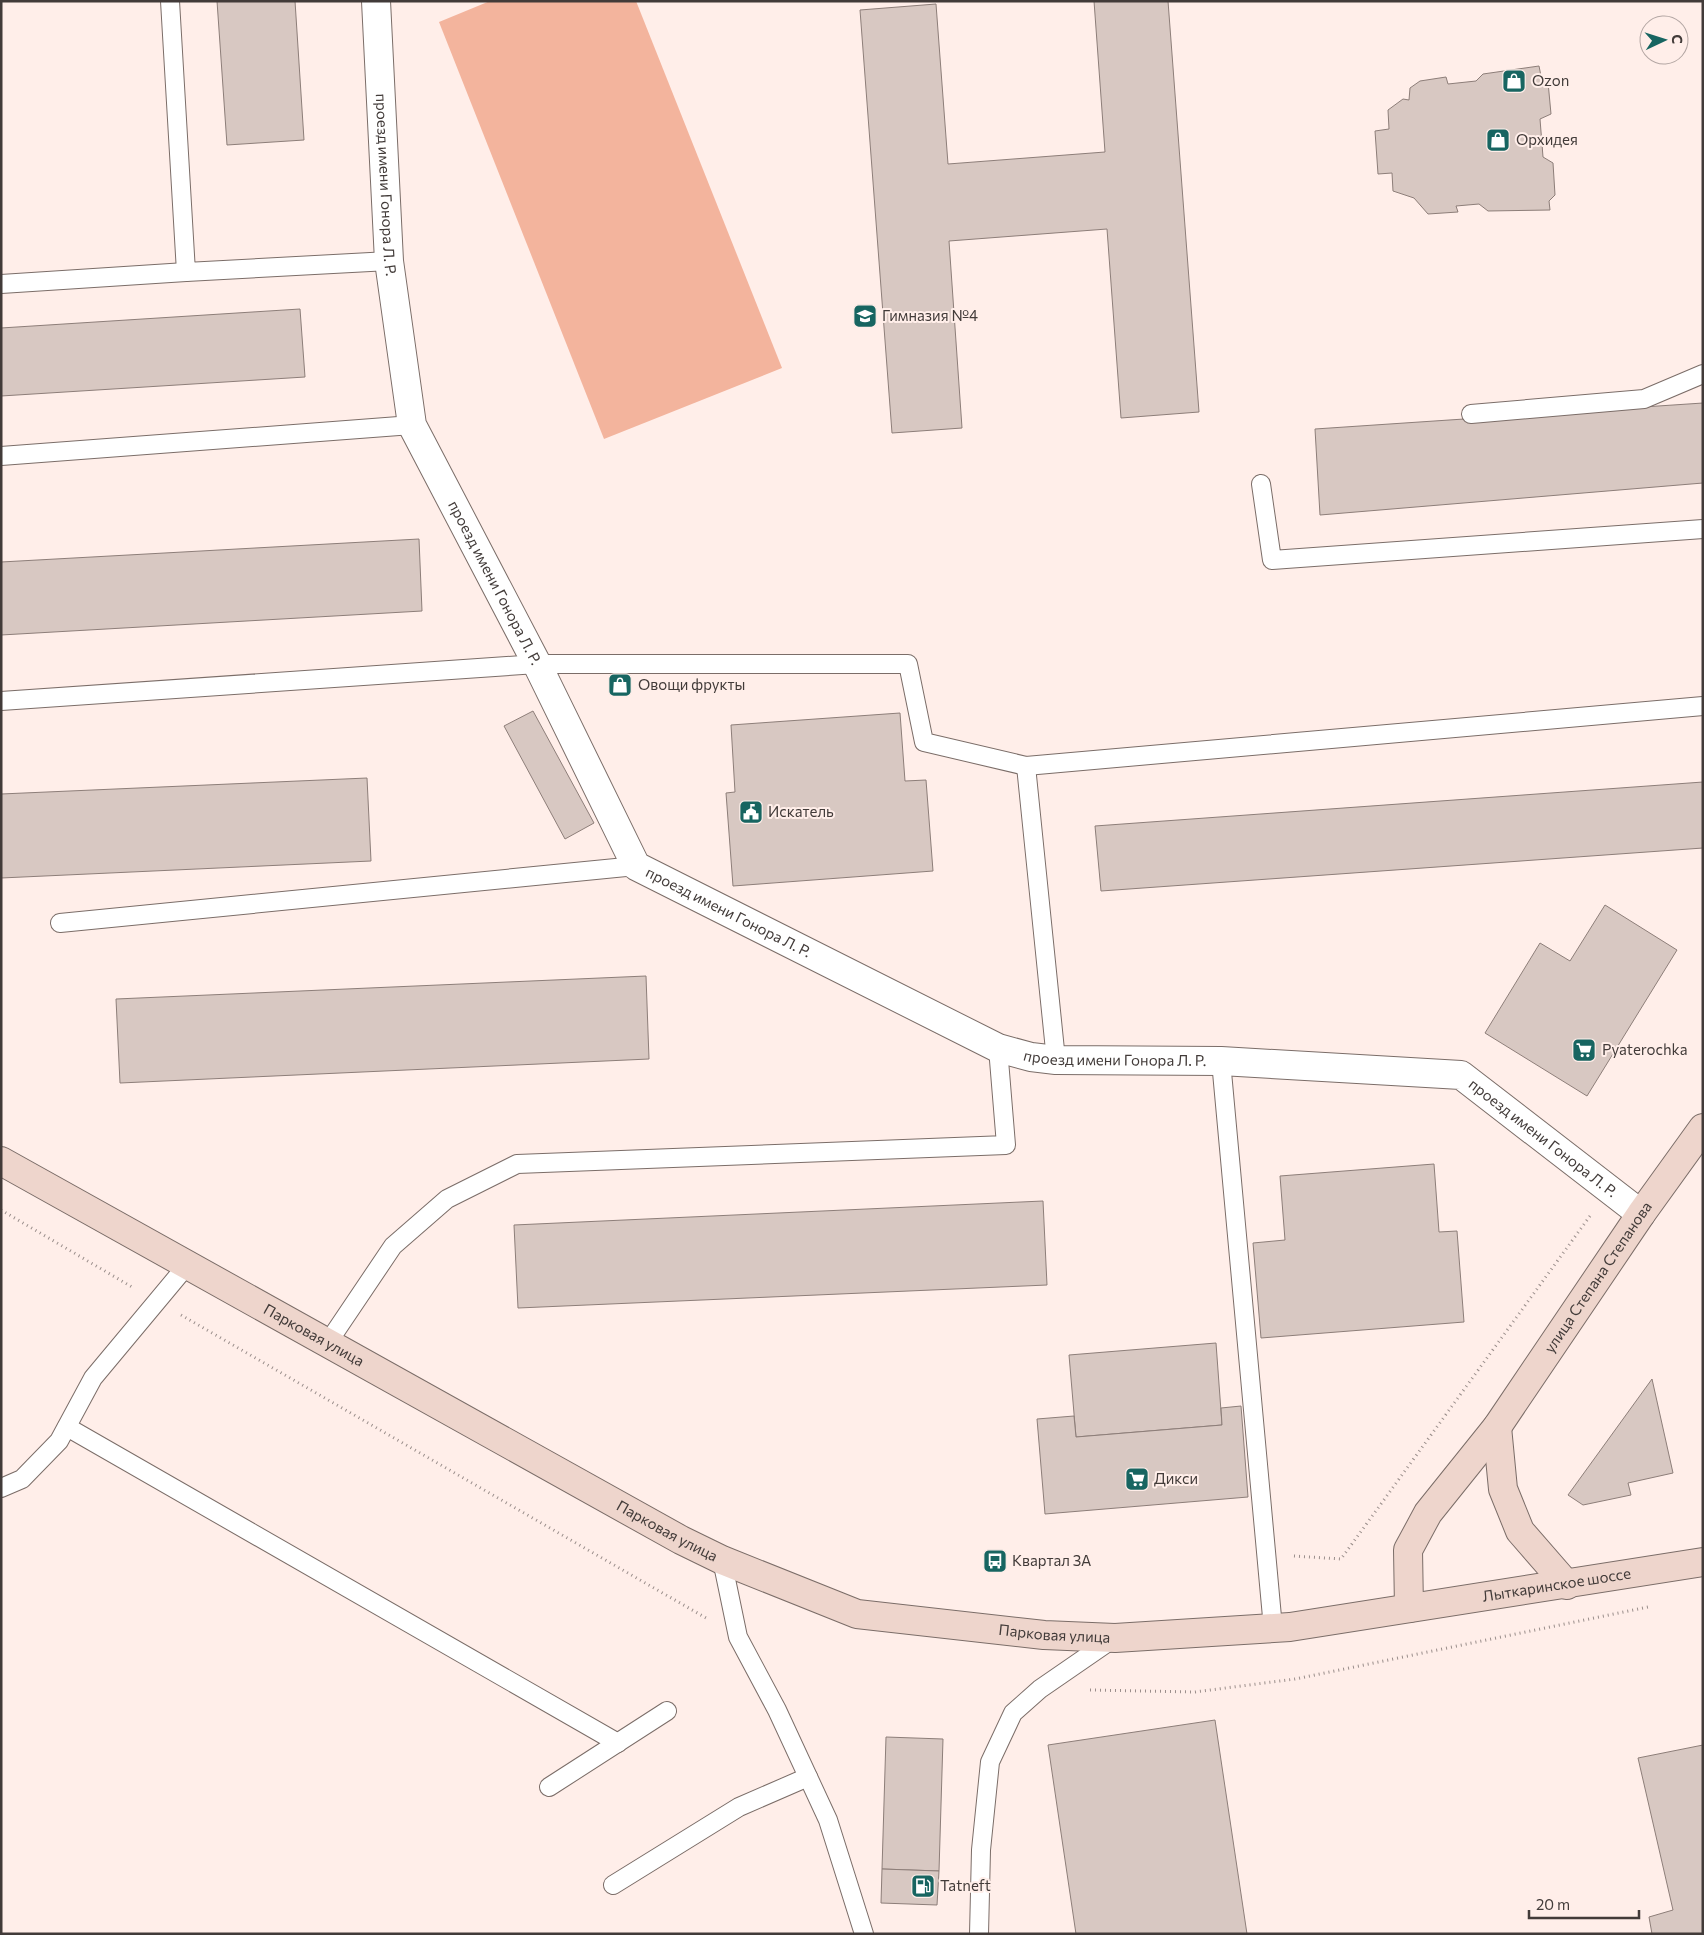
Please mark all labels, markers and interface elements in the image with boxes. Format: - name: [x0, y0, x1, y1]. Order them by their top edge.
- north arrow: [1639, 15, 1689, 65]
- text: С: [1669, 34, 1686, 44]
- shop icon: Ozon: [1501, 68, 1527, 94]
- place label: Ozon: [1532, 71, 1569, 89]
- street label: проезд имени Гонора Л. Р.: [373, 93, 401, 277]
- shop icon: Орхидея: [1485, 127, 1511, 153]
- place label: Орхидея: [1516, 130, 1578, 148]
- school or university icon: Гимназия №4: [852, 303, 878, 329]
- place label: Гимназия №4: [882, 306, 978, 324]
- street label: проезд имени Гонора Л. Р.: [445, 497, 546, 667]
- shop icon: Овощи фрукты: [607, 672, 633, 698]
- place label: Овощи фрукты: [638, 675, 745, 693]
- public building icon: Искатель: [738, 799, 764, 825]
- place label: Искатель: [768, 802, 834, 820]
- street label: проезд имени Гонора Л. Р.: [643, 862, 815, 961]
- supermarket icon: Pyaterochka: [1571, 1037, 1597, 1063]
- place label: Pyaterochka: [1602, 1040, 1688, 1058]
- street label: проезд имени Гонора Л. Р.: [1022, 1045, 1206, 1069]
- street label: проезд имени Гонора Л. Р.: [1466, 1074, 1621, 1200]
- street label: улица Степана Степанова: [1540, 1198, 1655, 1356]
- street label: Парковая улица: [261, 1299, 367, 1370]
- supermarket icon: Дикси: [1124, 1466, 1150, 1492]
- place label: Дикси: [1154, 1469, 1198, 1487]
- street label: Парковая улица: [614, 1496, 721, 1565]
- bus stop icon: Квартал 3А: [982, 1548, 1008, 1574]
- place label: Квартал 3А: [1012, 1551, 1091, 1569]
- street label: Лыткаринское шоссе: [1481, 1563, 1632, 1605]
- street label: Парковая улица: [998, 1620, 1111, 1646]
- fuel station icon: Tatneft: [910, 1873, 936, 1899]
- place label: Tatneft: [940, 1876, 991, 1894]
- scale bar: [1529, 1888, 1639, 1920]
- text: 20 m: [1536, 1895, 1570, 1913]

